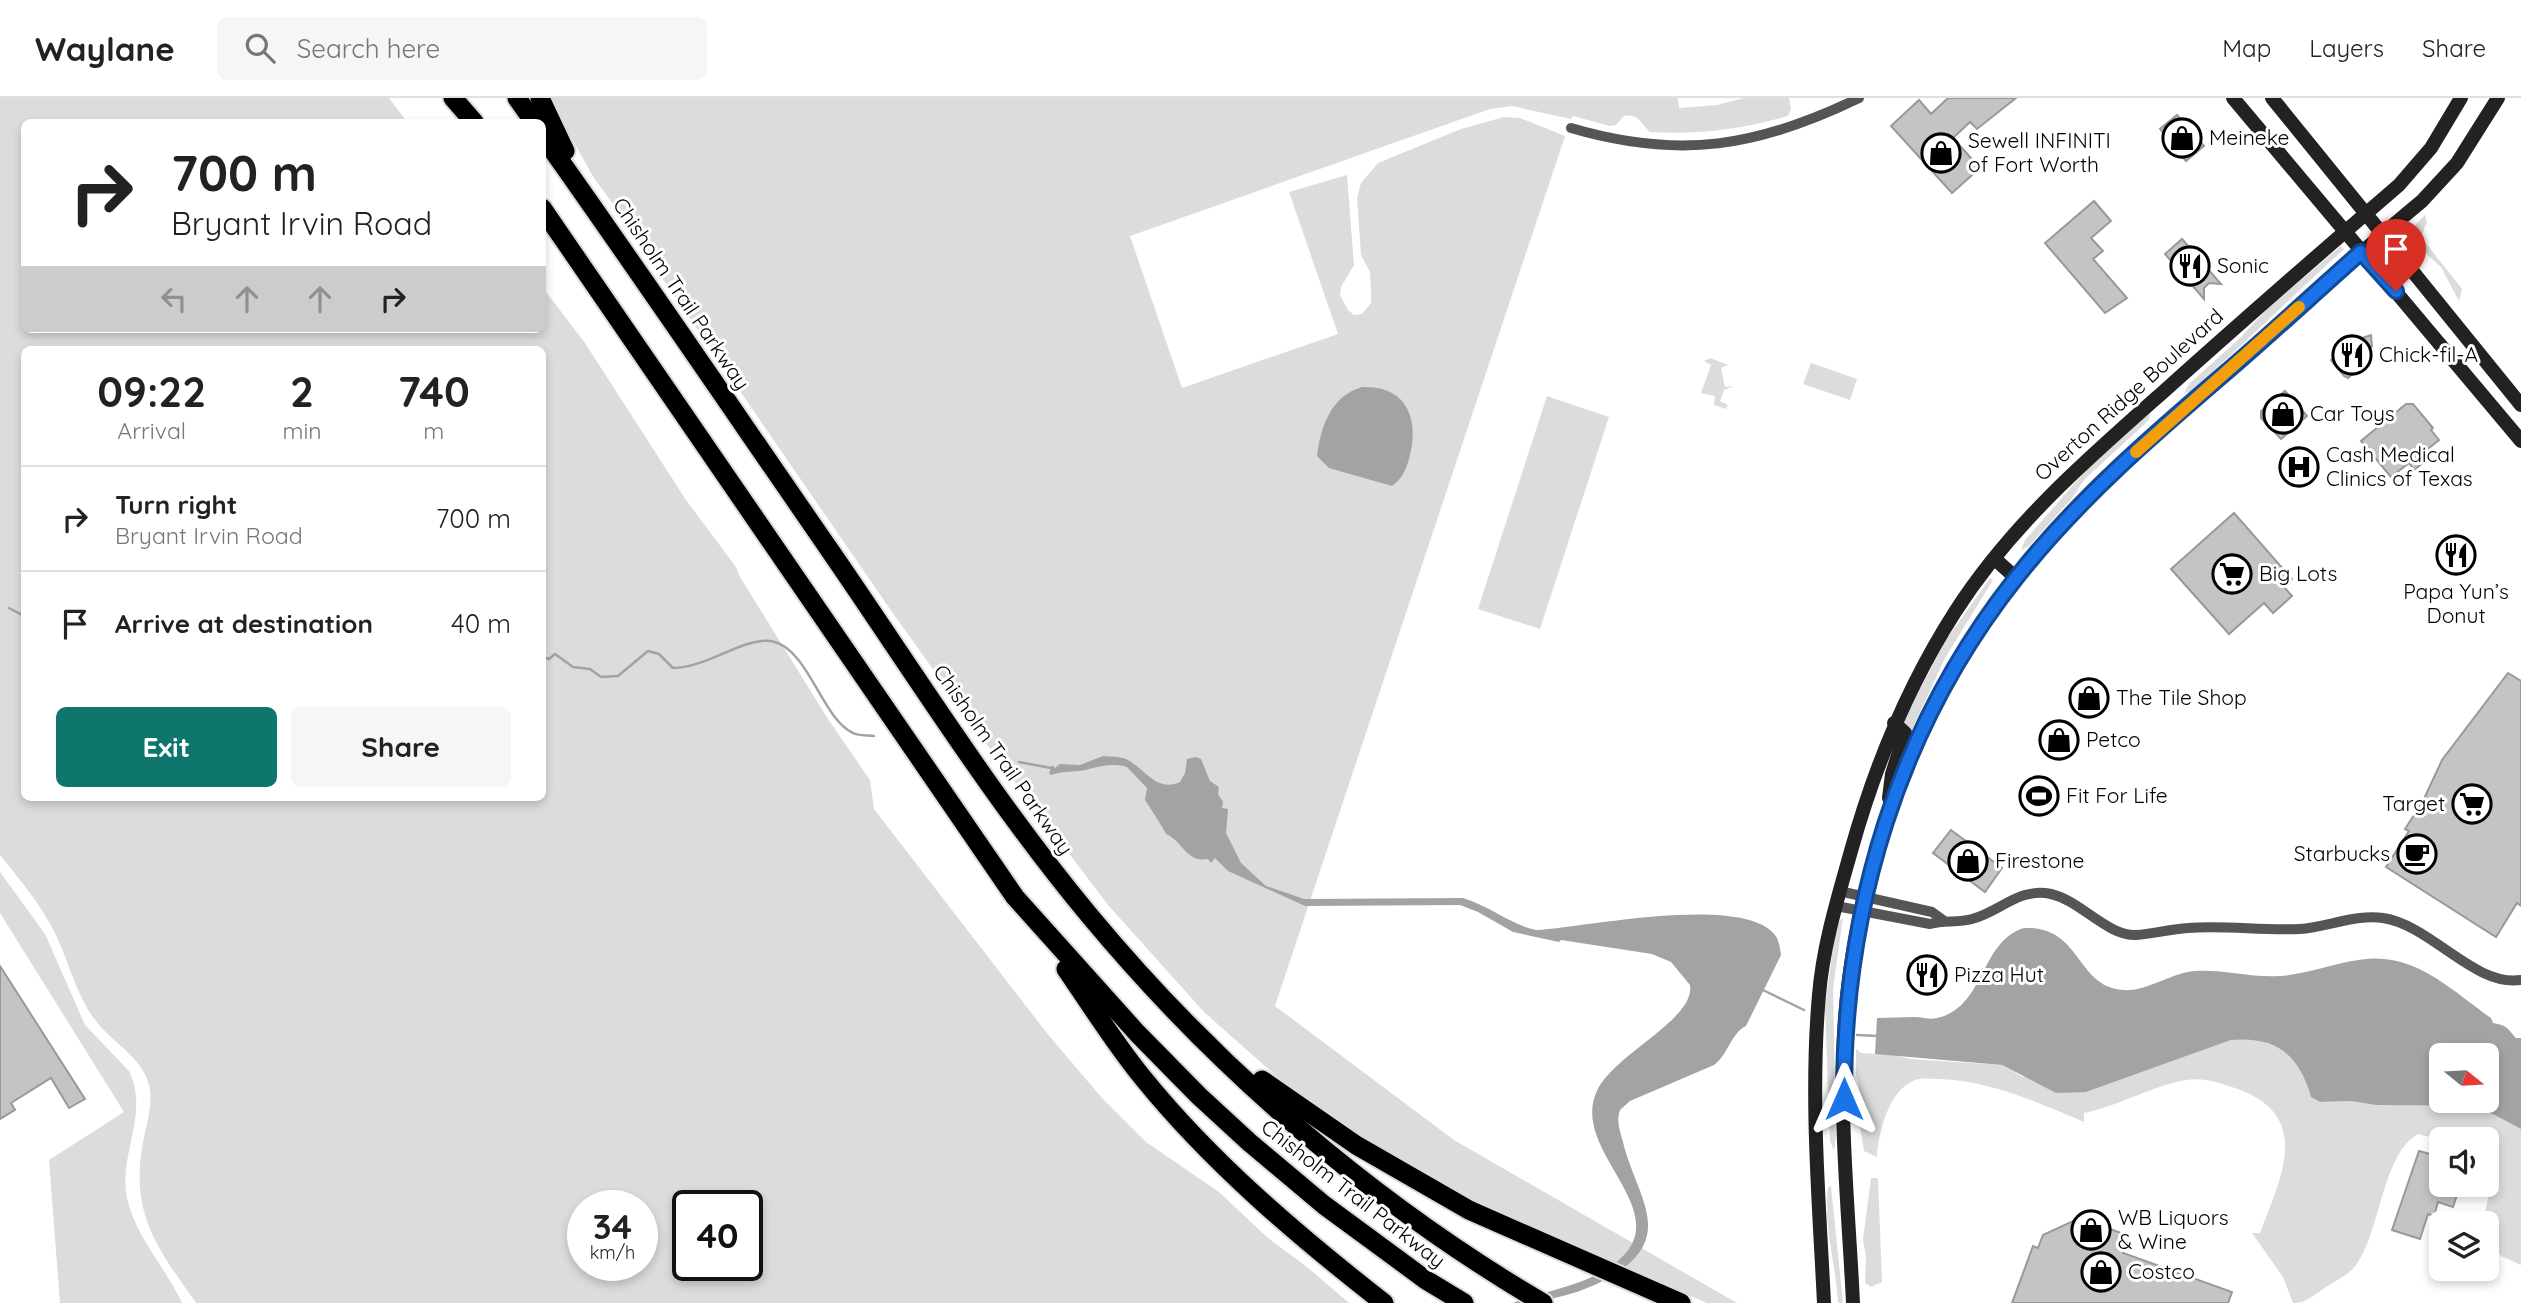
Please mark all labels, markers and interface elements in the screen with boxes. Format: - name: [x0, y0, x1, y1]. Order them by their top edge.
- search box: [217, 17, 707, 80]
- text: Waylane: [35, 28, 175, 69]
- icon: search: [241, 29, 279, 67]
- text: Search here: [297, 32, 440, 65]
- text: Map: [2222, 33, 2271, 63]
- text: Layers: [2309, 33, 2384, 63]
- text: Share: [2422, 33, 2486, 63]
- shop icon: Meineke: [2161, 117, 2203, 159]
- place label: Meineke: [2209, 124, 2289, 150]
- place label: Sewell INFINITI of Fort Worth: [1968, 127, 2111, 177]
- shop icon: Sewell INFINITI of Fort Worth: [1920, 132, 1962, 174]
- text: 700 m: [171, 142, 317, 203]
- icon: right: [56, 147, 147, 238]
- street label: Chisholm Trail Parkway: [608, 192, 756, 395]
- text: Bryant Irvin Road: [171, 203, 432, 243]
- pin: [2366, 219, 2426, 291]
- icon: arrive: [2377, 230, 2415, 268]
- restaurant icon: Sonic: [2169, 245, 2211, 287]
- place label: Sonic: [2217, 252, 2269, 278]
- icon: left: [155, 280, 193, 318]
- icon: ahead: [228, 280, 266, 318]
- icon: ahead: [301, 280, 339, 318]
- icon: right: [374, 280, 412, 318]
- street label: Overton Ridge Boulevard: [2029, 303, 2228, 486]
- restaurant icon: Chick-fil-A: [2331, 334, 2373, 376]
- place label: Chick-fil-A: [2379, 341, 2478, 367]
- text: 09:22: [97, 365, 206, 418]
- text: 2: [290, 365, 314, 418]
- text: 740: [398, 365, 470, 418]
- shop icon: Car Toys: [2262, 393, 2304, 435]
- place label: Car Toys: [2310, 400, 2395, 426]
- text: Arrival: [117, 416, 186, 445]
- text: min: [282, 416, 322, 445]
- text: m: [423, 416, 444, 445]
- place label: Cash Medical Clinics of Texas: [2326, 441, 2473, 491]
- hospital icon: Cash Medical Clinics of Texas: [2278, 446, 2320, 488]
- text: Turn right: [115, 488, 237, 521]
- icon: right: [56, 500, 94, 538]
- text: 700 m: [436, 502, 511, 535]
- text: Bryant Irvin Road: [115, 521, 303, 550]
- restaurant icon: Papa Yun’s Donut: [2435, 534, 2477, 576]
- supermarket icon: Big Lots: [2211, 553, 2253, 595]
- place label: Big Lots: [2259, 560, 2337, 586]
- place label: Papa Yun’s Donut: [2403, 578, 2509, 628]
- icon: arrive: [56, 605, 94, 643]
- text: Arrive at destination: [115, 607, 373, 640]
- text: 40 m: [451, 607, 511, 640]
- street label: Chisholm Trail Parkway: [928, 659, 1079, 860]
- shop icon: The Tile Shop: [2068, 677, 2110, 719]
- place label: The Tile Shop: [2116, 684, 2247, 710]
- button: Exit: [56, 707, 277, 787]
- button: Share: [291, 707, 511, 787]
- shop icon: Petco: [2038, 719, 2080, 761]
- place label: Petco: [2086, 726, 2141, 752]
- sports icon: Fit For Life: [2018, 775, 2060, 817]
- place label: Fit For Life: [2066, 782, 2168, 808]
- supermarket icon: Target: [2451, 783, 2493, 825]
- place label: Target: [2382, 790, 2445, 816]
- cafe icon: Starbucks: [2396, 833, 2438, 875]
- shop icon: Firestone: [1947, 840, 1989, 882]
- place label: Starbucks: [2294, 840, 2390, 866]
- place label: Firestone: [1995, 847, 2084, 873]
- restaurant icon: Pizza Hut: [1906, 954, 1948, 996]
- place label: Pizza Hut: [1954, 961, 2044, 987]
- north arrow: [2429, 1043, 2499, 1113]
- map controls: [2429, 1043, 2499, 1281]
- position arrow: [1807, 1062, 1881, 1136]
- street label: Chisholm Trail Parkway: [1256, 1113, 1451, 1273]
- button: sound: [2429, 1127, 2499, 1197]
- speed limit sign: 40: [672, 1190, 763, 1281]
- text: 34: [593, 1204, 632, 1248]
- place label: WB Liquors & Wine: [2118, 1204, 2229, 1254]
- shop icon: WB Liquors & Wine: [2070, 1209, 2112, 1251]
- button: layers: [2429, 1211, 2499, 1281]
- text: km/h: [590, 1241, 635, 1264]
- shop icon: Costco: [2080, 1251, 2122, 1293]
- place label: Costco: [2128, 1258, 2195, 1284]

